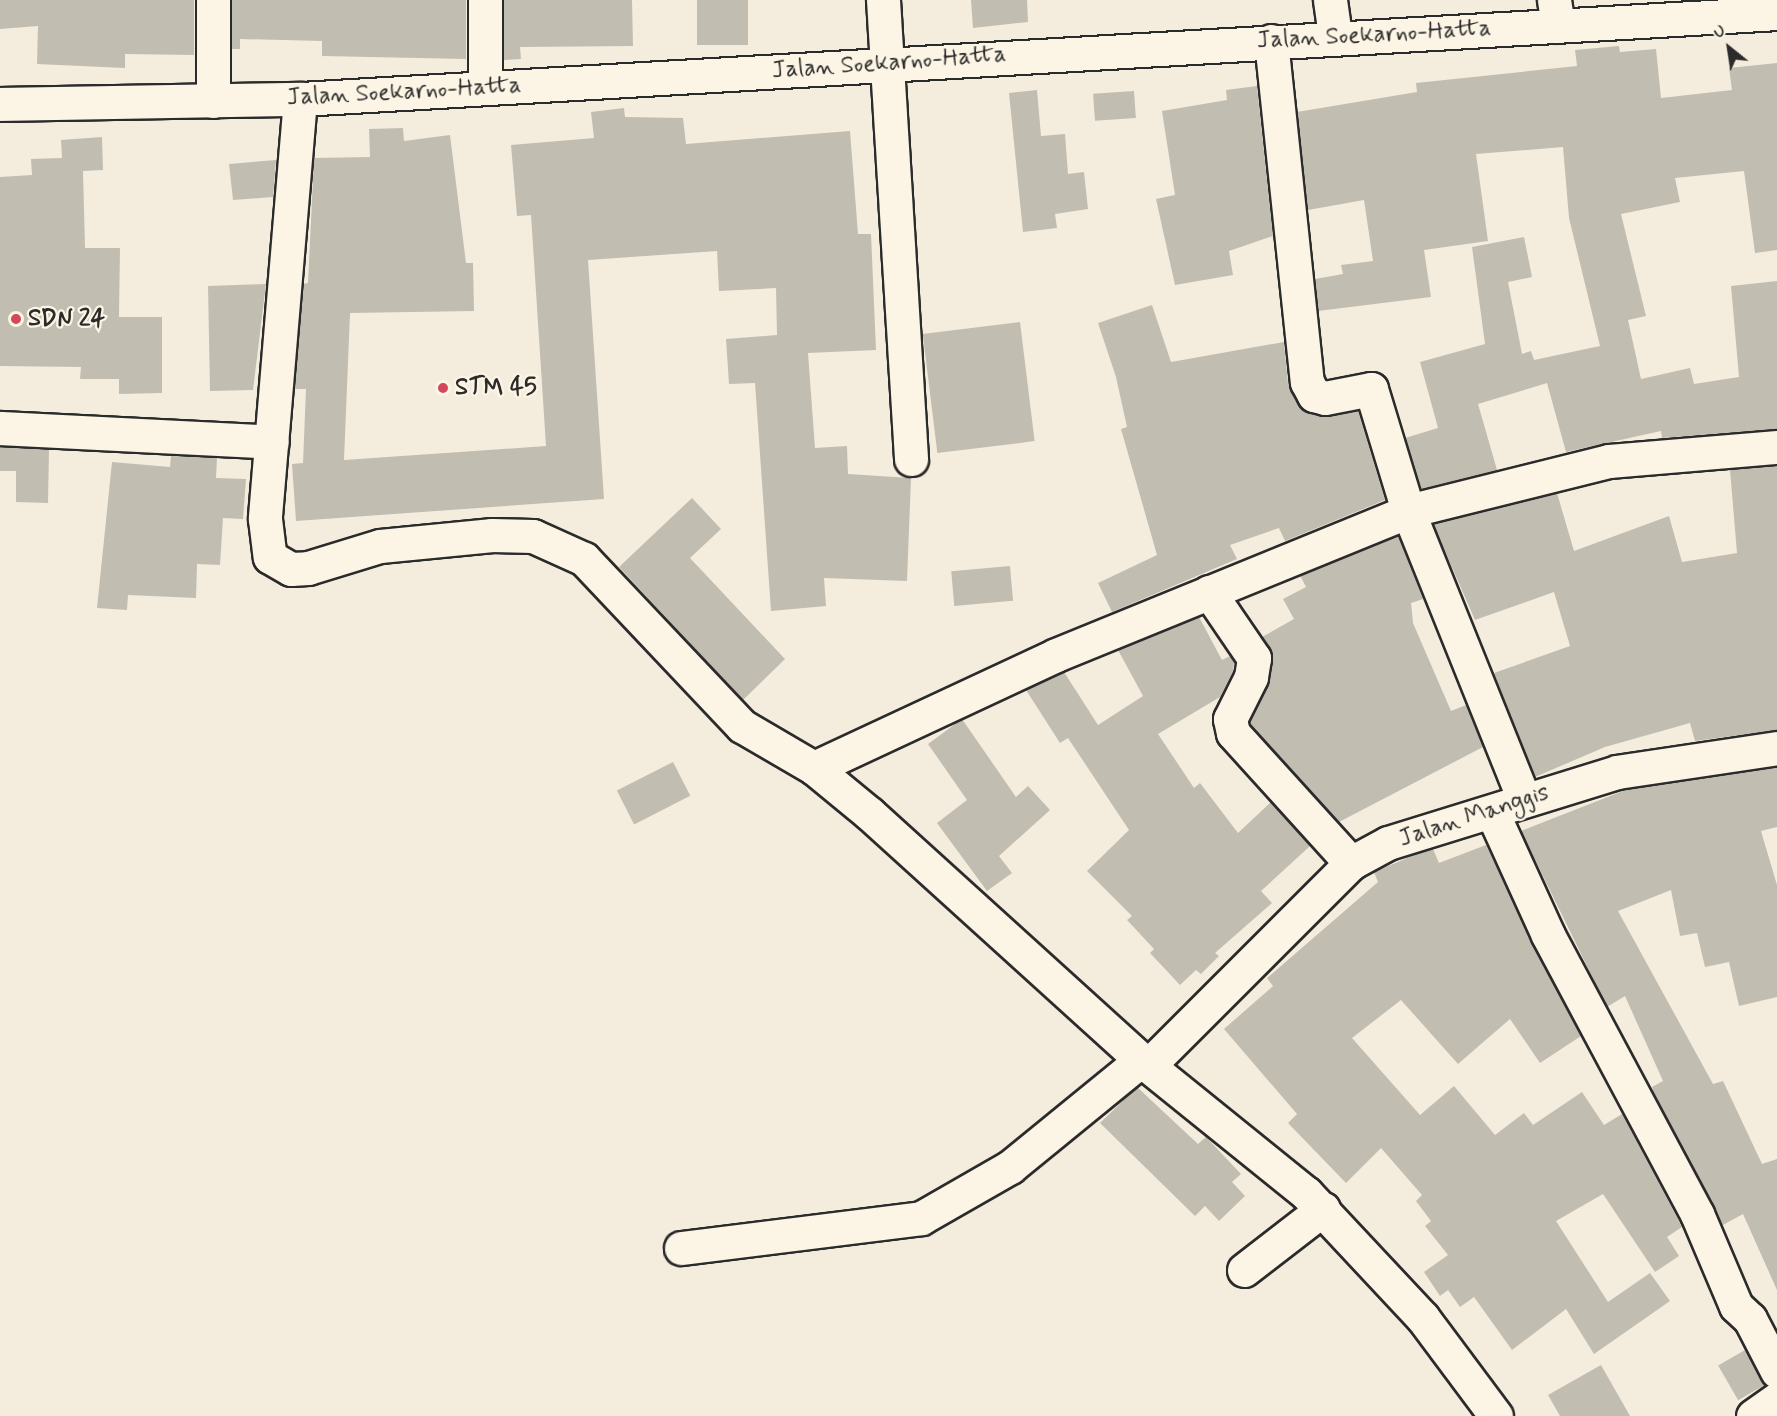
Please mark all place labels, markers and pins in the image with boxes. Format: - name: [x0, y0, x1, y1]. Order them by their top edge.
- place label: SDN 24: [28, 305, 105, 333]
- marker: SDN 24: [9, 312, 23, 326]
- place label: STM 45: [455, 374, 537, 402]
- marker: STM 45: [436, 381, 450, 395]

